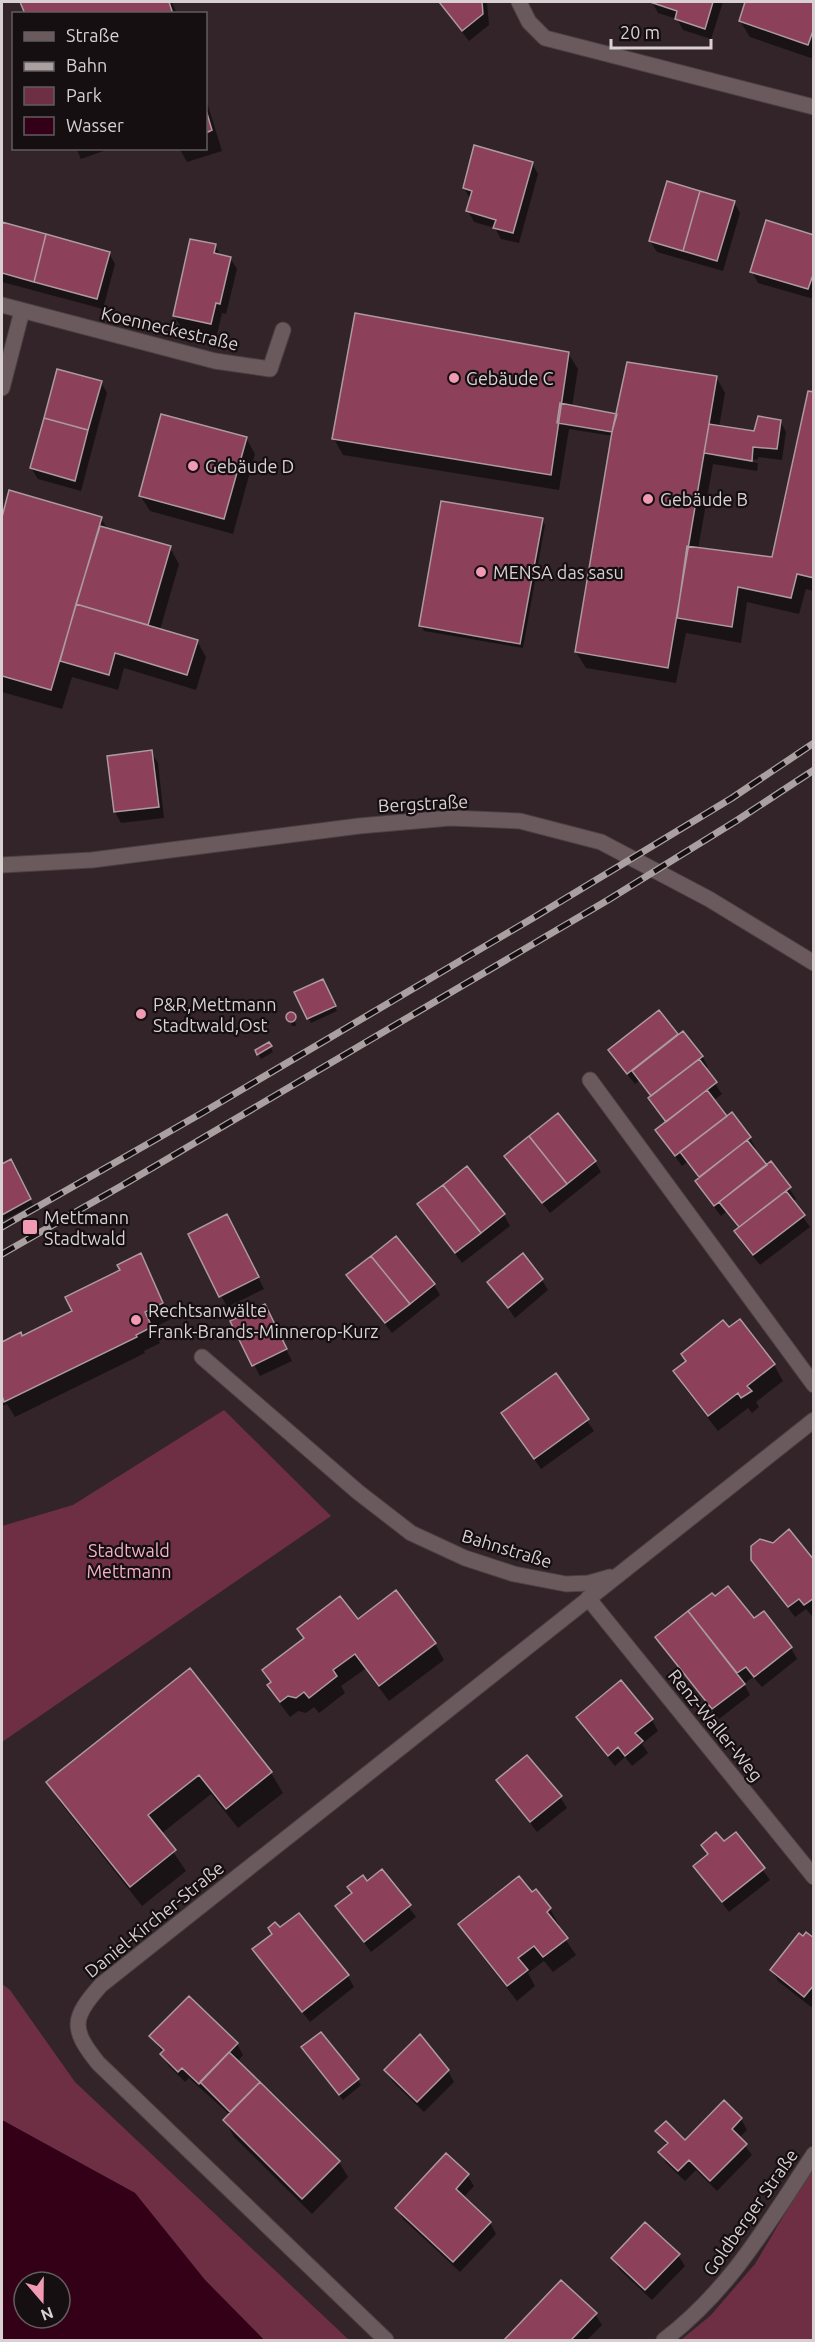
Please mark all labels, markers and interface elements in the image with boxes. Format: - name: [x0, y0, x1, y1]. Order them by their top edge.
- legend: [12, 12, 207, 150]
- scale bar: [611, 12, 712, 50]
- text: 20 m: [620, 22, 660, 42]
- text: Straße: [66, 25, 119, 45]
- text: Bahn: [66, 55, 107, 75]
- text: Park: [66, 85, 102, 105]
- text: Wasser: [66, 115, 124, 135]
- street label: Koenneckestraße: [99, 302, 241, 354]
- place label: Gebäude C: [466, 368, 554, 388]
- marker: Gebäude C: [447, 371, 461, 385]
- place label: Gebäude D: [205, 456, 294, 476]
- marker: Gebäude D: [186, 459, 200, 473]
- place label: Gebäude B: [660, 489, 748, 509]
- marker: Gebäude B: [641, 492, 655, 506]
- place label: MENSA das sasu: [493, 562, 624, 582]
- marker: MENSA das sasu: [474, 565, 488, 579]
- street label: Bergstraße: [377, 791, 469, 815]
- place label: P&R,Mettmann Stadtwald,Ost: [153, 994, 277, 1035]
- marker: P&R,Mettmann Stadtwald,Ost: [134, 1007, 148, 1021]
- place label: Mettmann Stadtwald: [44, 1207, 129, 1248]
- marker: Mettmann Stadtwald: [21, 1218, 39, 1236]
- place label: Rechtsanwälte Frank-Brands-Minnerop-Kurz: [148, 1300, 379, 1341]
- marker: Rechtsanwälte Frank-Brands-Minnerop-Kurz: [129, 1313, 143, 1327]
- street label: Bahnstraße: [460, 1525, 554, 1571]
- park label: Stadtwald Mettmann: [86, 1540, 172, 1581]
- street label: Renz-Waller-Weg: [665, 1665, 767, 1785]
- street label: Daniel-Kircher-Straße: [81, 1857, 227, 1981]
- street label: Goldberger Straße: [699, 2145, 801, 2279]
- north arrow: [12, 2270, 72, 2330]
- text: N: [38, 2304, 56, 2325]

